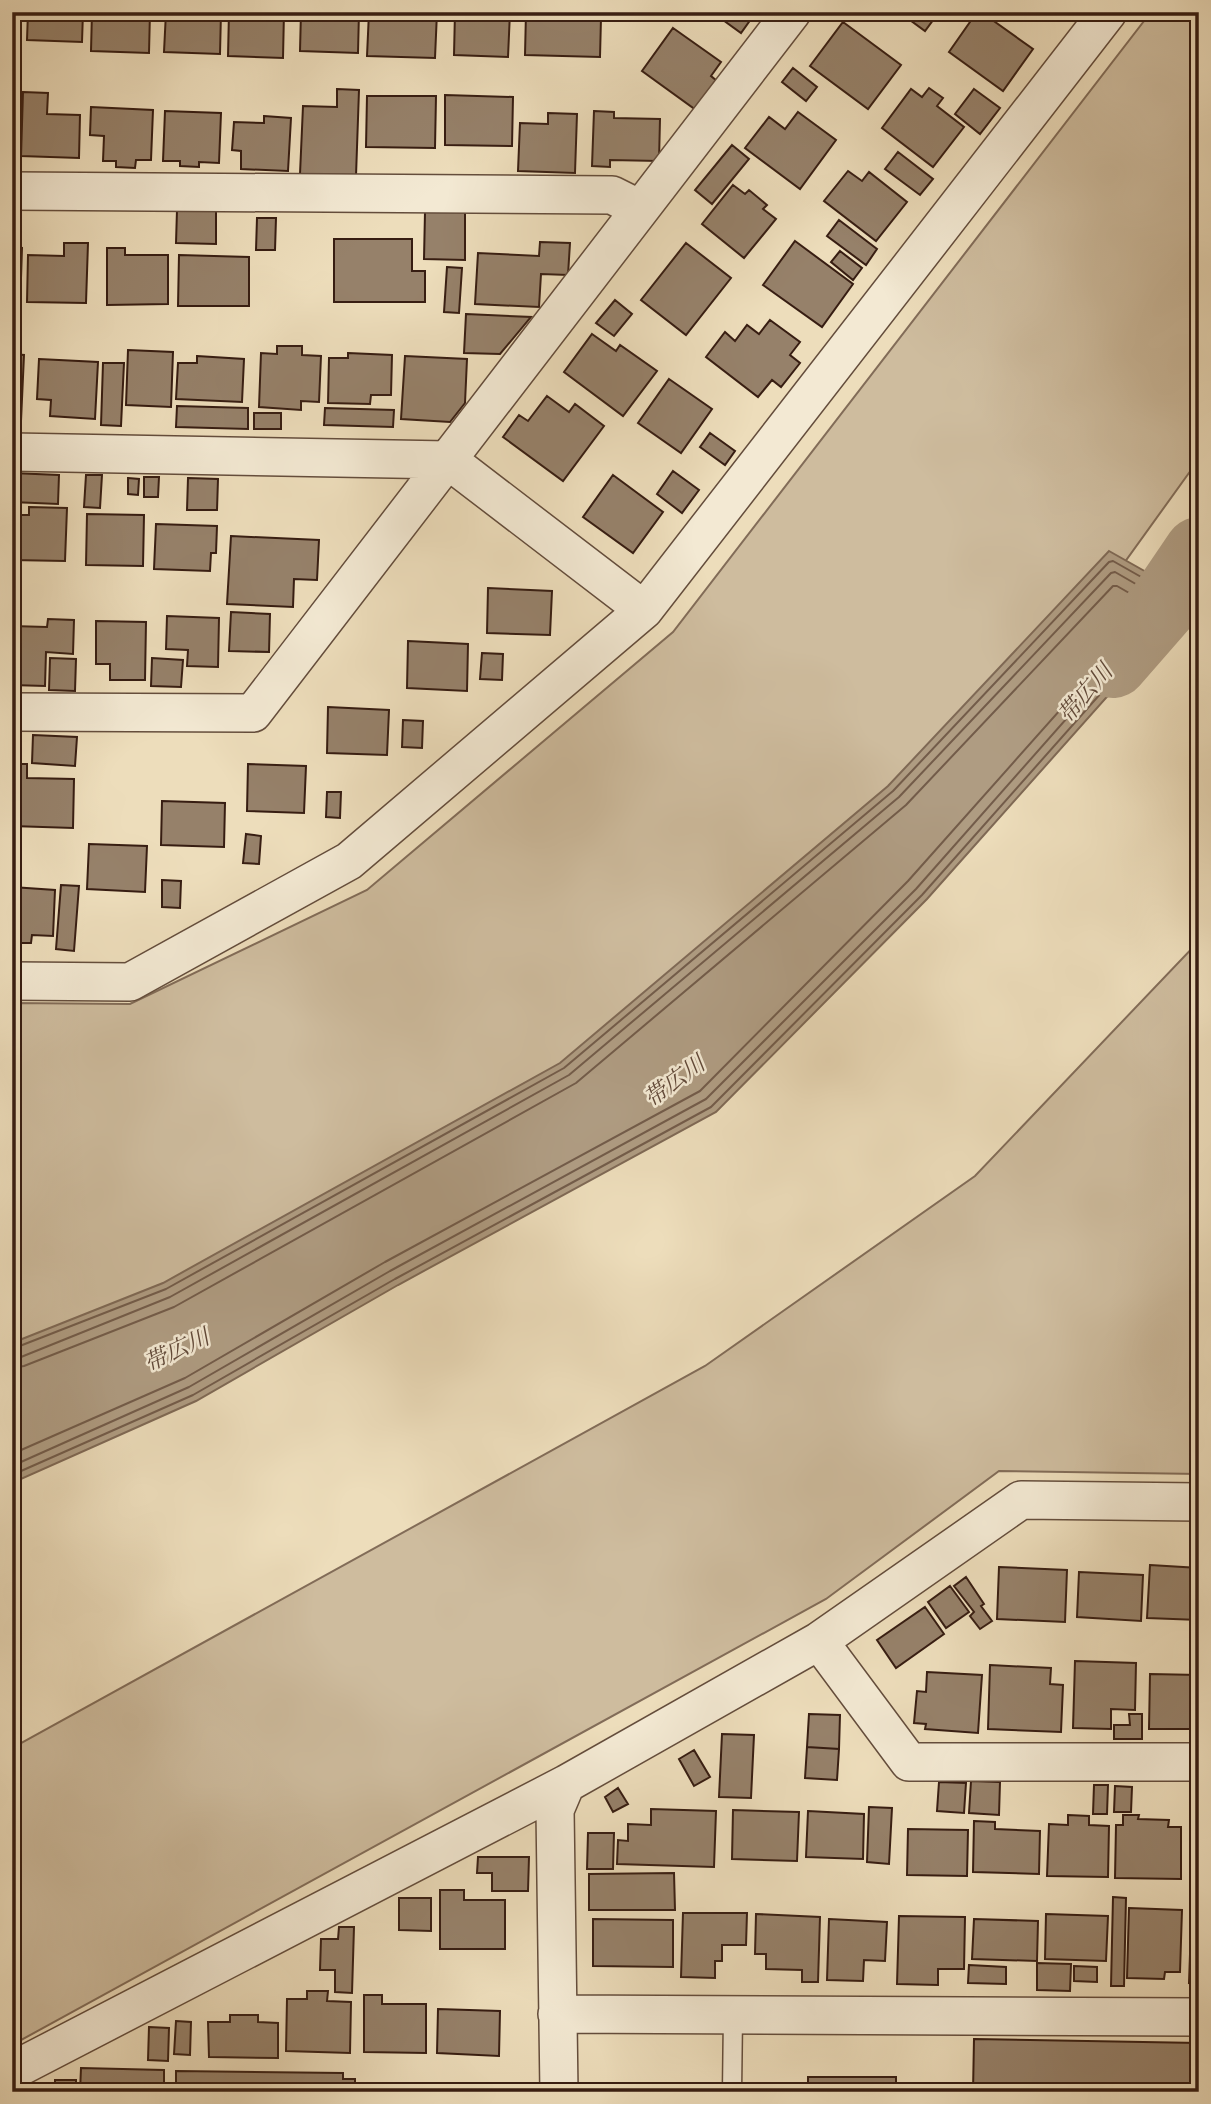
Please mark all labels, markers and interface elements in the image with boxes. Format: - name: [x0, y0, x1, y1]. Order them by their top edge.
- water label: 帯広川: [1052, 656, 1122, 730]
- water label: 帯広川: [639, 1048, 714, 1114]
- water label: 帯広川: [140, 1322, 217, 1379]

